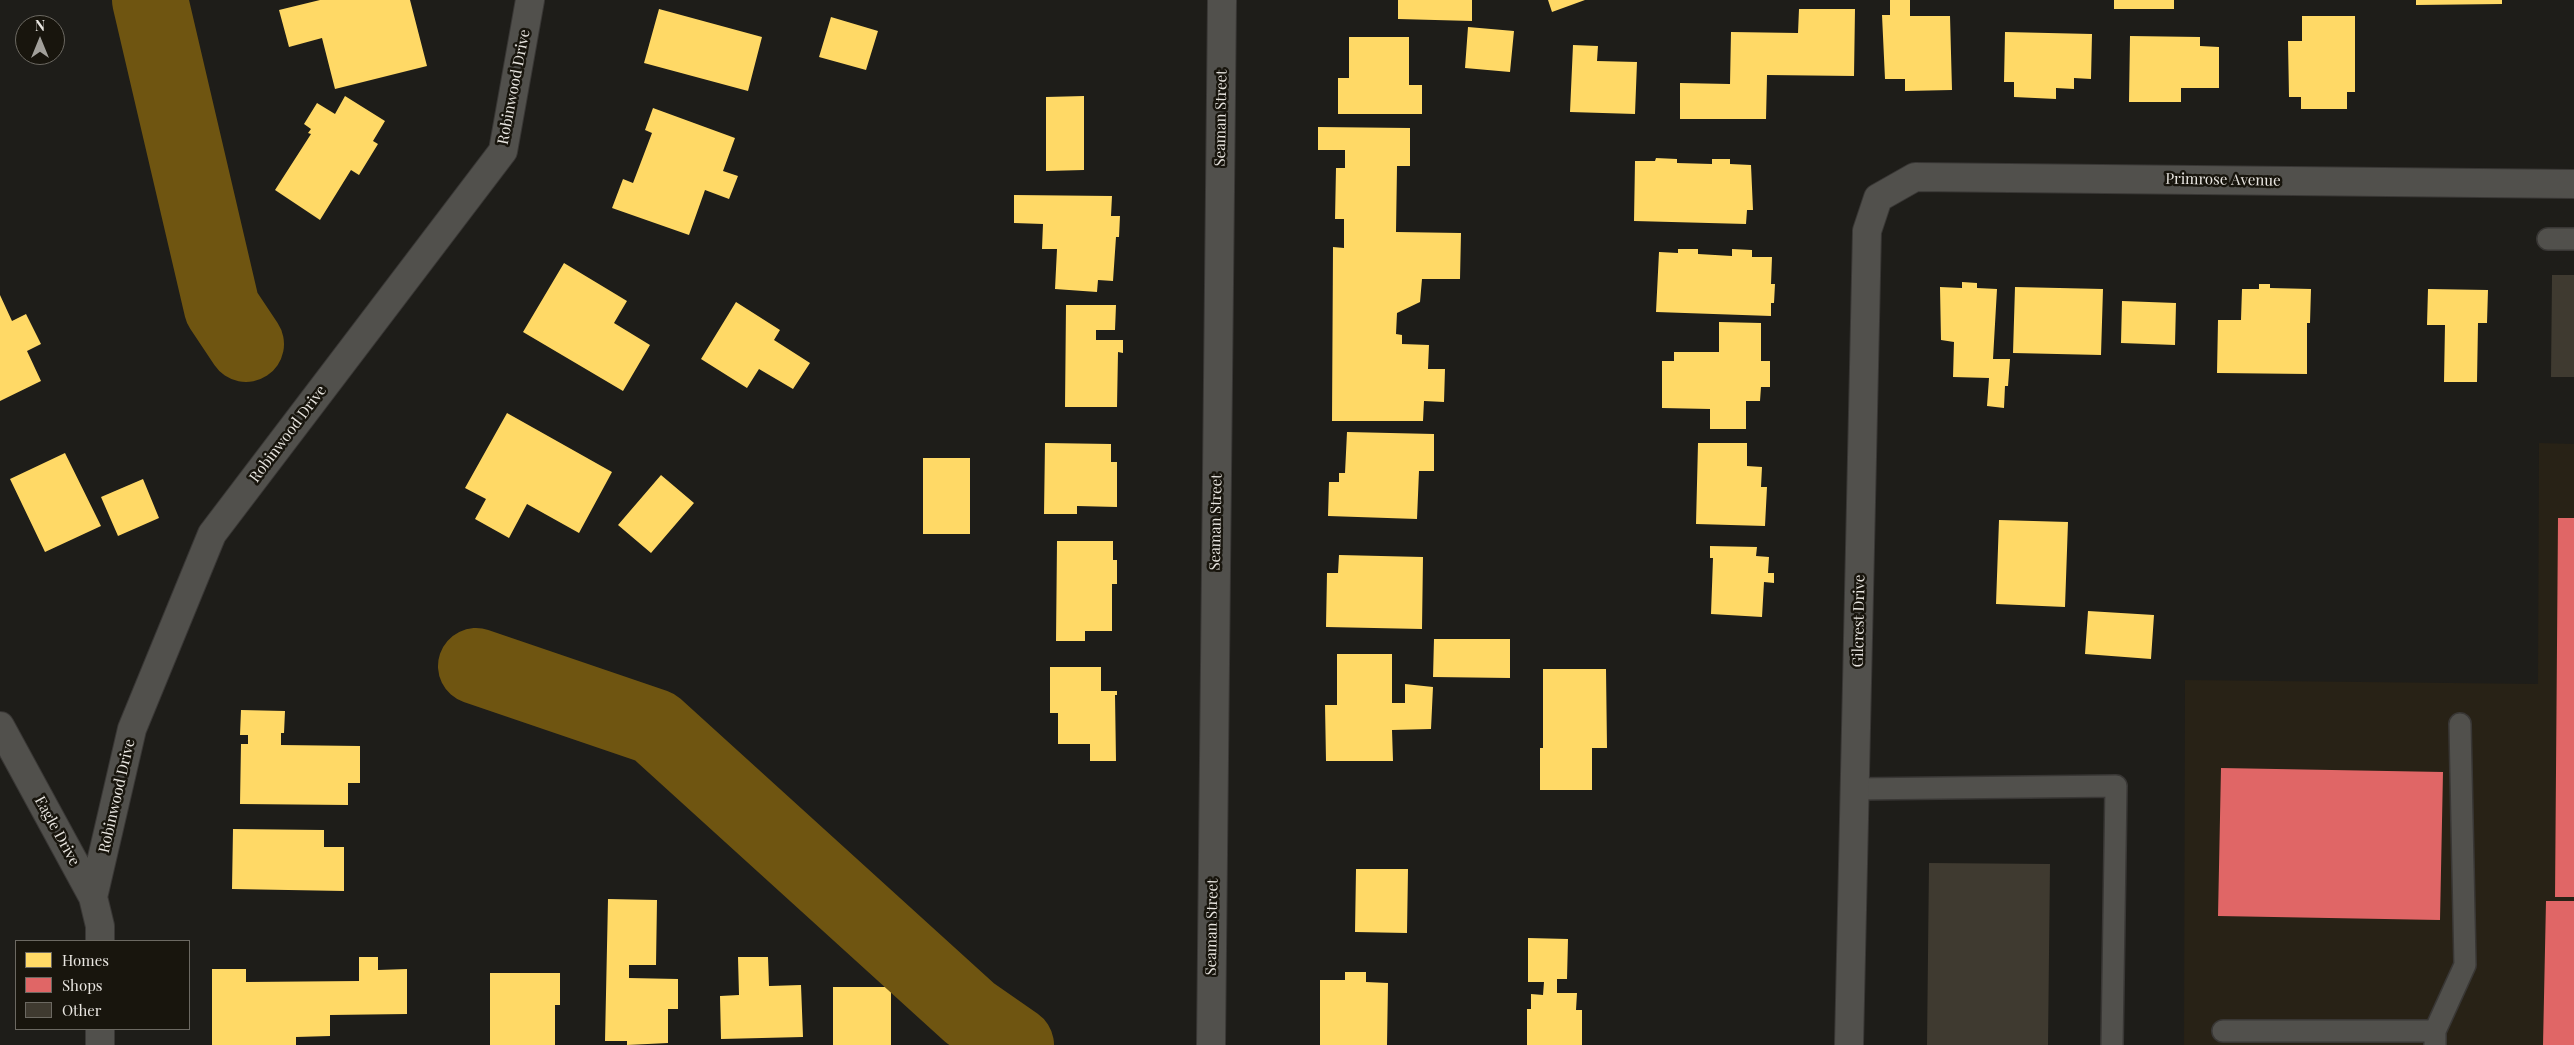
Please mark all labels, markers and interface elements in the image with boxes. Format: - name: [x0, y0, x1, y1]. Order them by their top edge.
- north arrow: [15, 15, 65, 65]
- text: N: [35, 16, 45, 35]
- street label: Robinwood Drive: [494, 28, 534, 146]
- street label: Seaman Street: [1211, 69, 1231, 167]
- street label: Primrose Avenue: [2165, 170, 2281, 190]
- street label: Robinwood Drive: [246, 382, 330, 486]
- street label: Seaman Street: [1206, 473, 1226, 571]
- street label: Gilcrest Drive: [1849, 574, 1869, 668]
- street label: Robinwood Drive: [95, 737, 139, 855]
- street label: Eagle Drive: [31, 793, 83, 869]
- street label: Seaman Street: [1202, 878, 1222, 976]
- legend: [15, 940, 190, 1030]
- text: Homes: [62, 950, 109, 970]
- text: Shops: [62, 975, 103, 995]
- text: Other: [62, 1000, 102, 1020]

